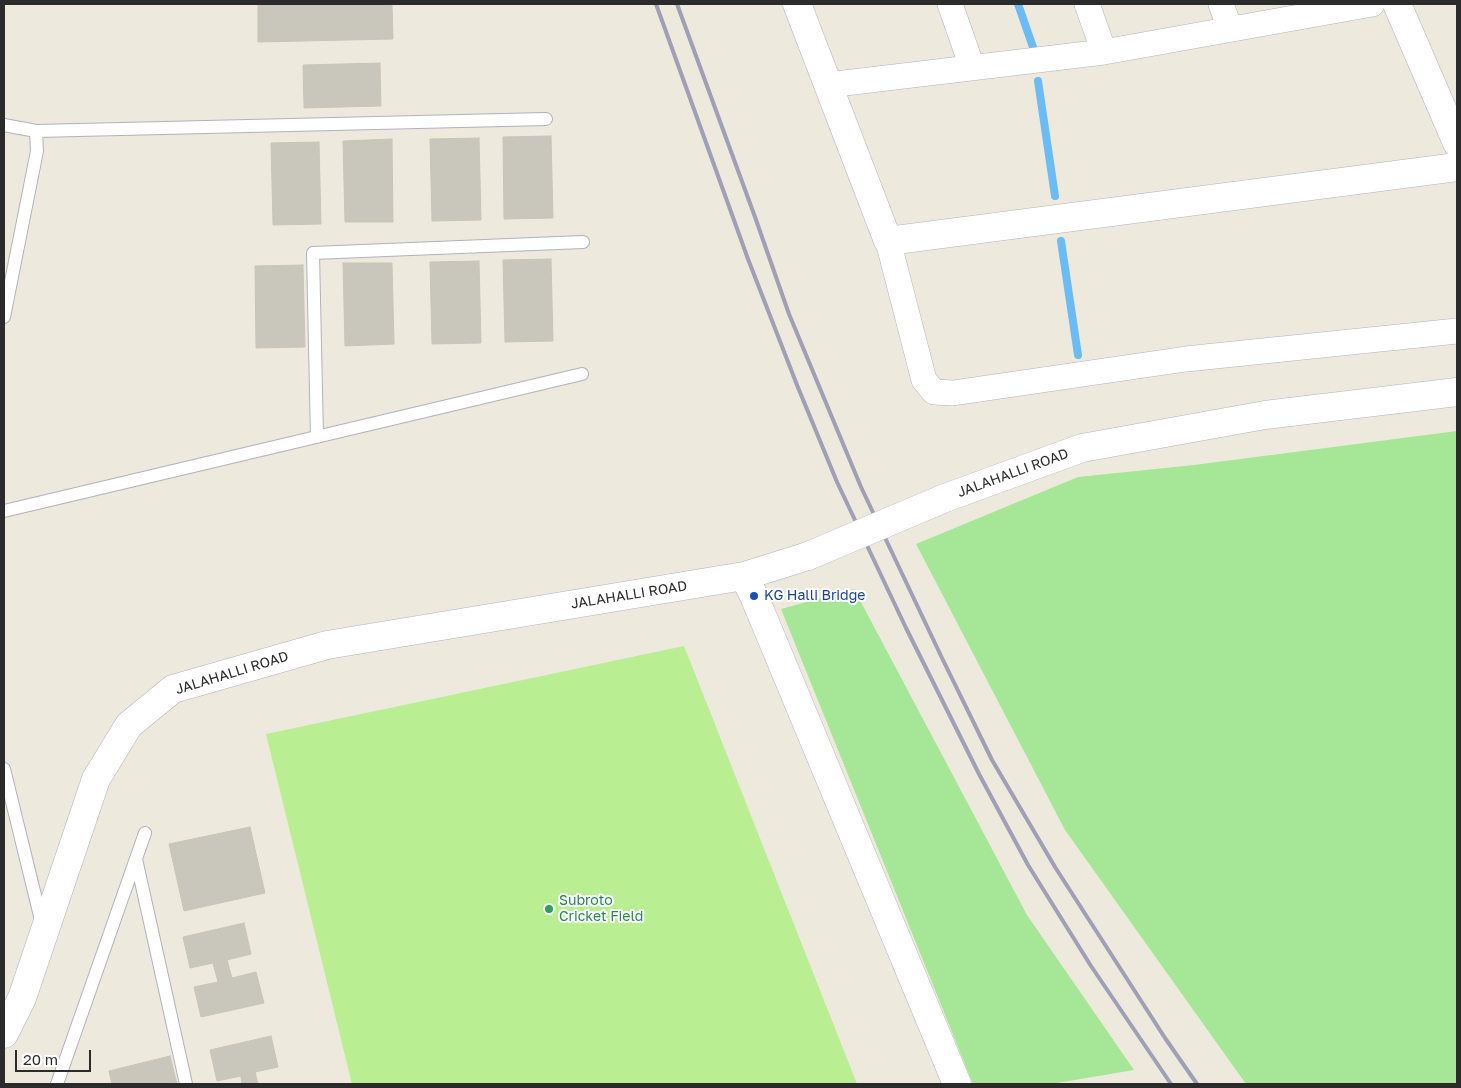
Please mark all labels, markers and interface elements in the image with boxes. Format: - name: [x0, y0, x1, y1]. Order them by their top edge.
- street label: JALAHALLI ROAD: [955, 445, 1071, 501]
- street label: JALAHALLI ROAD: [570, 578, 688, 612]
- place label: KG Halli Bridge: [764, 588, 865, 604]
- marker: KG Halli Bridge: [748, 590, 760, 602]
- street label: JALAHALLI ROAD: [174, 648, 290, 698]
- place label: Subroto Cricket Field: [559, 893, 643, 926]
- marker: Subroto Cricket Field: [543, 903, 555, 915]
- scale bar: [18, 1040, 94, 1072]
- text: 20 m: [23, 1050, 58, 1068]

